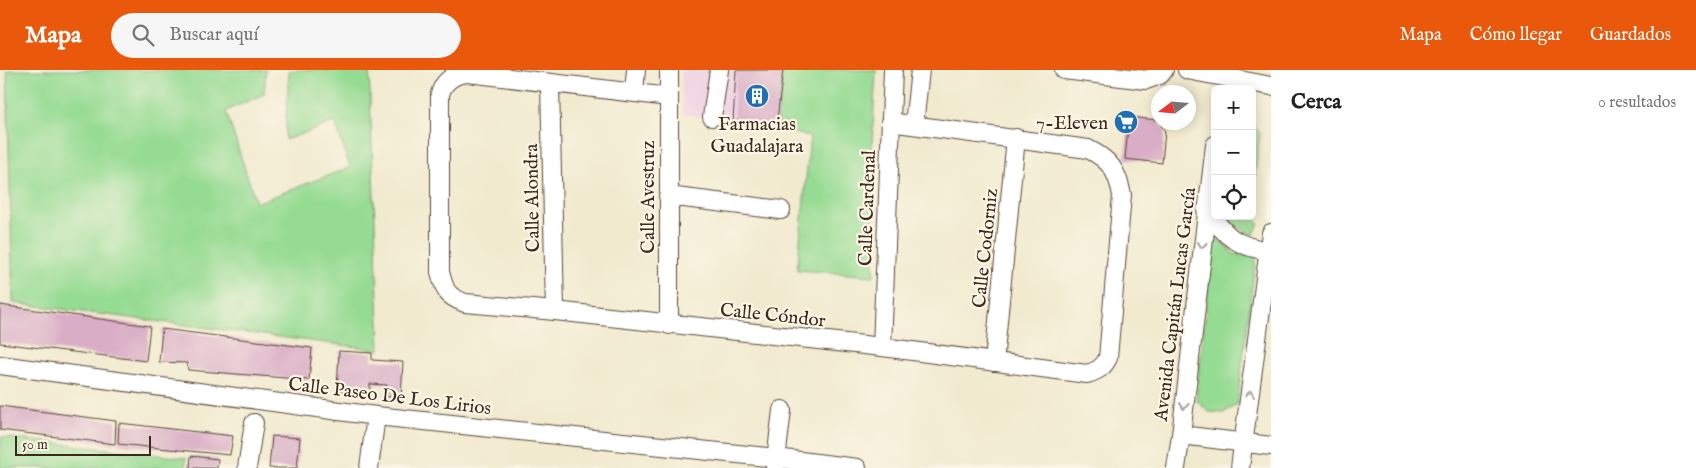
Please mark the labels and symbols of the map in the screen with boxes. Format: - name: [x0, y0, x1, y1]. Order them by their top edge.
- building icon: Farmacias Guadalajara: [744, 83, 770, 109]
- north arrow: [1151, 85, 1196, 130]
- supermarket icon: 7-Eleven: [1113, 109, 1139, 135]
- place label: 7-Eleven: [1036, 112, 1108, 136]
- place label: Farmacias Guadalajara: [711, 113, 804, 159]
- street label: Calle Avestruz: [637, 140, 661, 254]
- street label: Calle Alondra: [520, 143, 546, 252]
- street label: Calle Cardenal: [854, 149, 882, 267]
- street label: Avenida Capitán Lucas García: [1150, 185, 1202, 424]
- street label: Calle Codorniz: [968, 187, 1004, 309]
- one-way arrow: [1197, 241, 1208, 249]
- street label: Calle Cóndor: [719, 299, 827, 333]
- street label: Calle Paseo De Los Lirios: [287, 373, 493, 421]
- one-way arrow: [1244, 390, 1255, 398]
- one-way arrow: [1179, 403, 1190, 411]
- scale bar: [15, 433, 151, 456]

